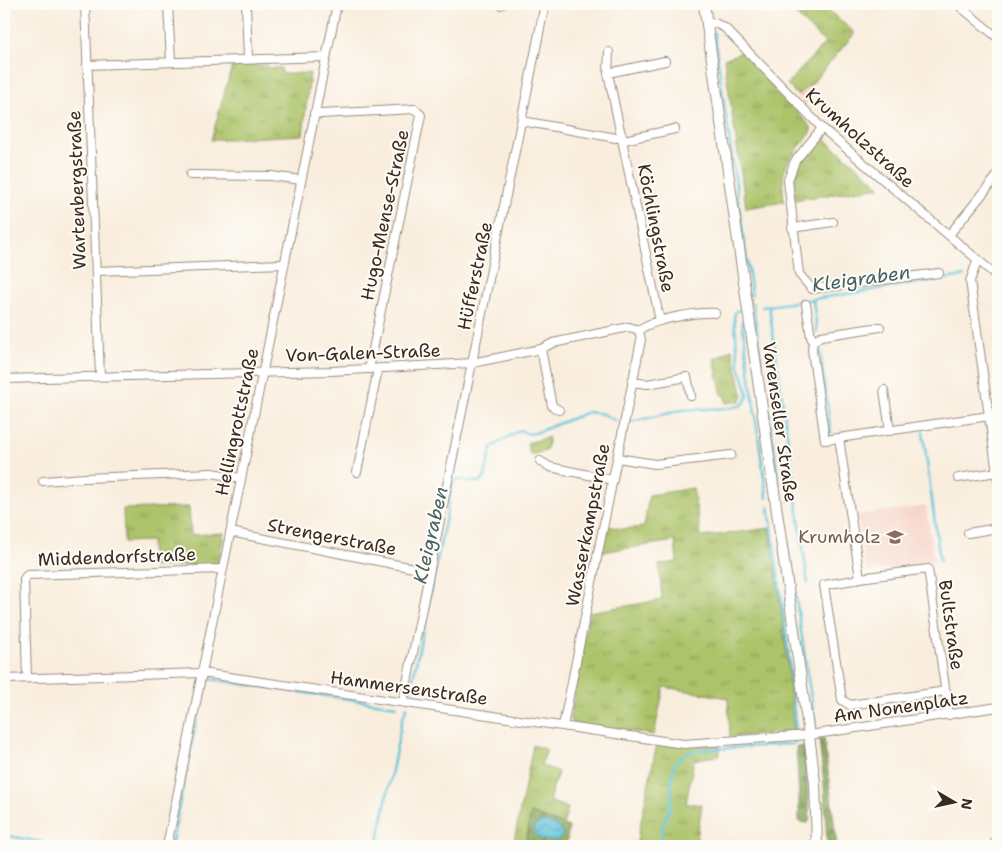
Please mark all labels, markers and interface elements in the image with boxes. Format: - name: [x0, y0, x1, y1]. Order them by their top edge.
- street label: Krumholzstraße: [800, 83, 920, 193]
- street label: Wartenbergstraße: [62, 110, 92, 270]
- street label: Hugo-Mense-Straße: [355, 127, 415, 303]
- street label: Köchlingstraße: [632, 162, 680, 294]
- street label: Hüfferstraße: [452, 219, 498, 333]
- water label: Kleigraben: [810, 259, 912, 298]
- street label: Von-Galen-Straße: [285, 338, 441, 368]
- street label: Varenseller Straße: [757, 340, 803, 504]
- street label: Hellingrottstraße: [210, 346, 264, 498]
- street label: Wasserkampstraße: [560, 441, 616, 609]
- water label: Kleigraben: [407, 484, 454, 586]
- street label: Strengerstraße: [265, 513, 399, 561]
- place label: Krumholz: [798, 525, 881, 549]
- school or university icon: Krumholz: [885, 527, 905, 547]
- street label: Middendorfstraße: [37, 542, 197, 572]
- street label: Bultstraße: [933, 578, 969, 672]
- street label: Hammersenstraße: [329, 665, 489, 711]
- street label: Am Nonenplatz: [832, 686, 970, 728]
- north arrow: [930, 778, 980, 828]
- text: N: [957, 797, 977, 811]

